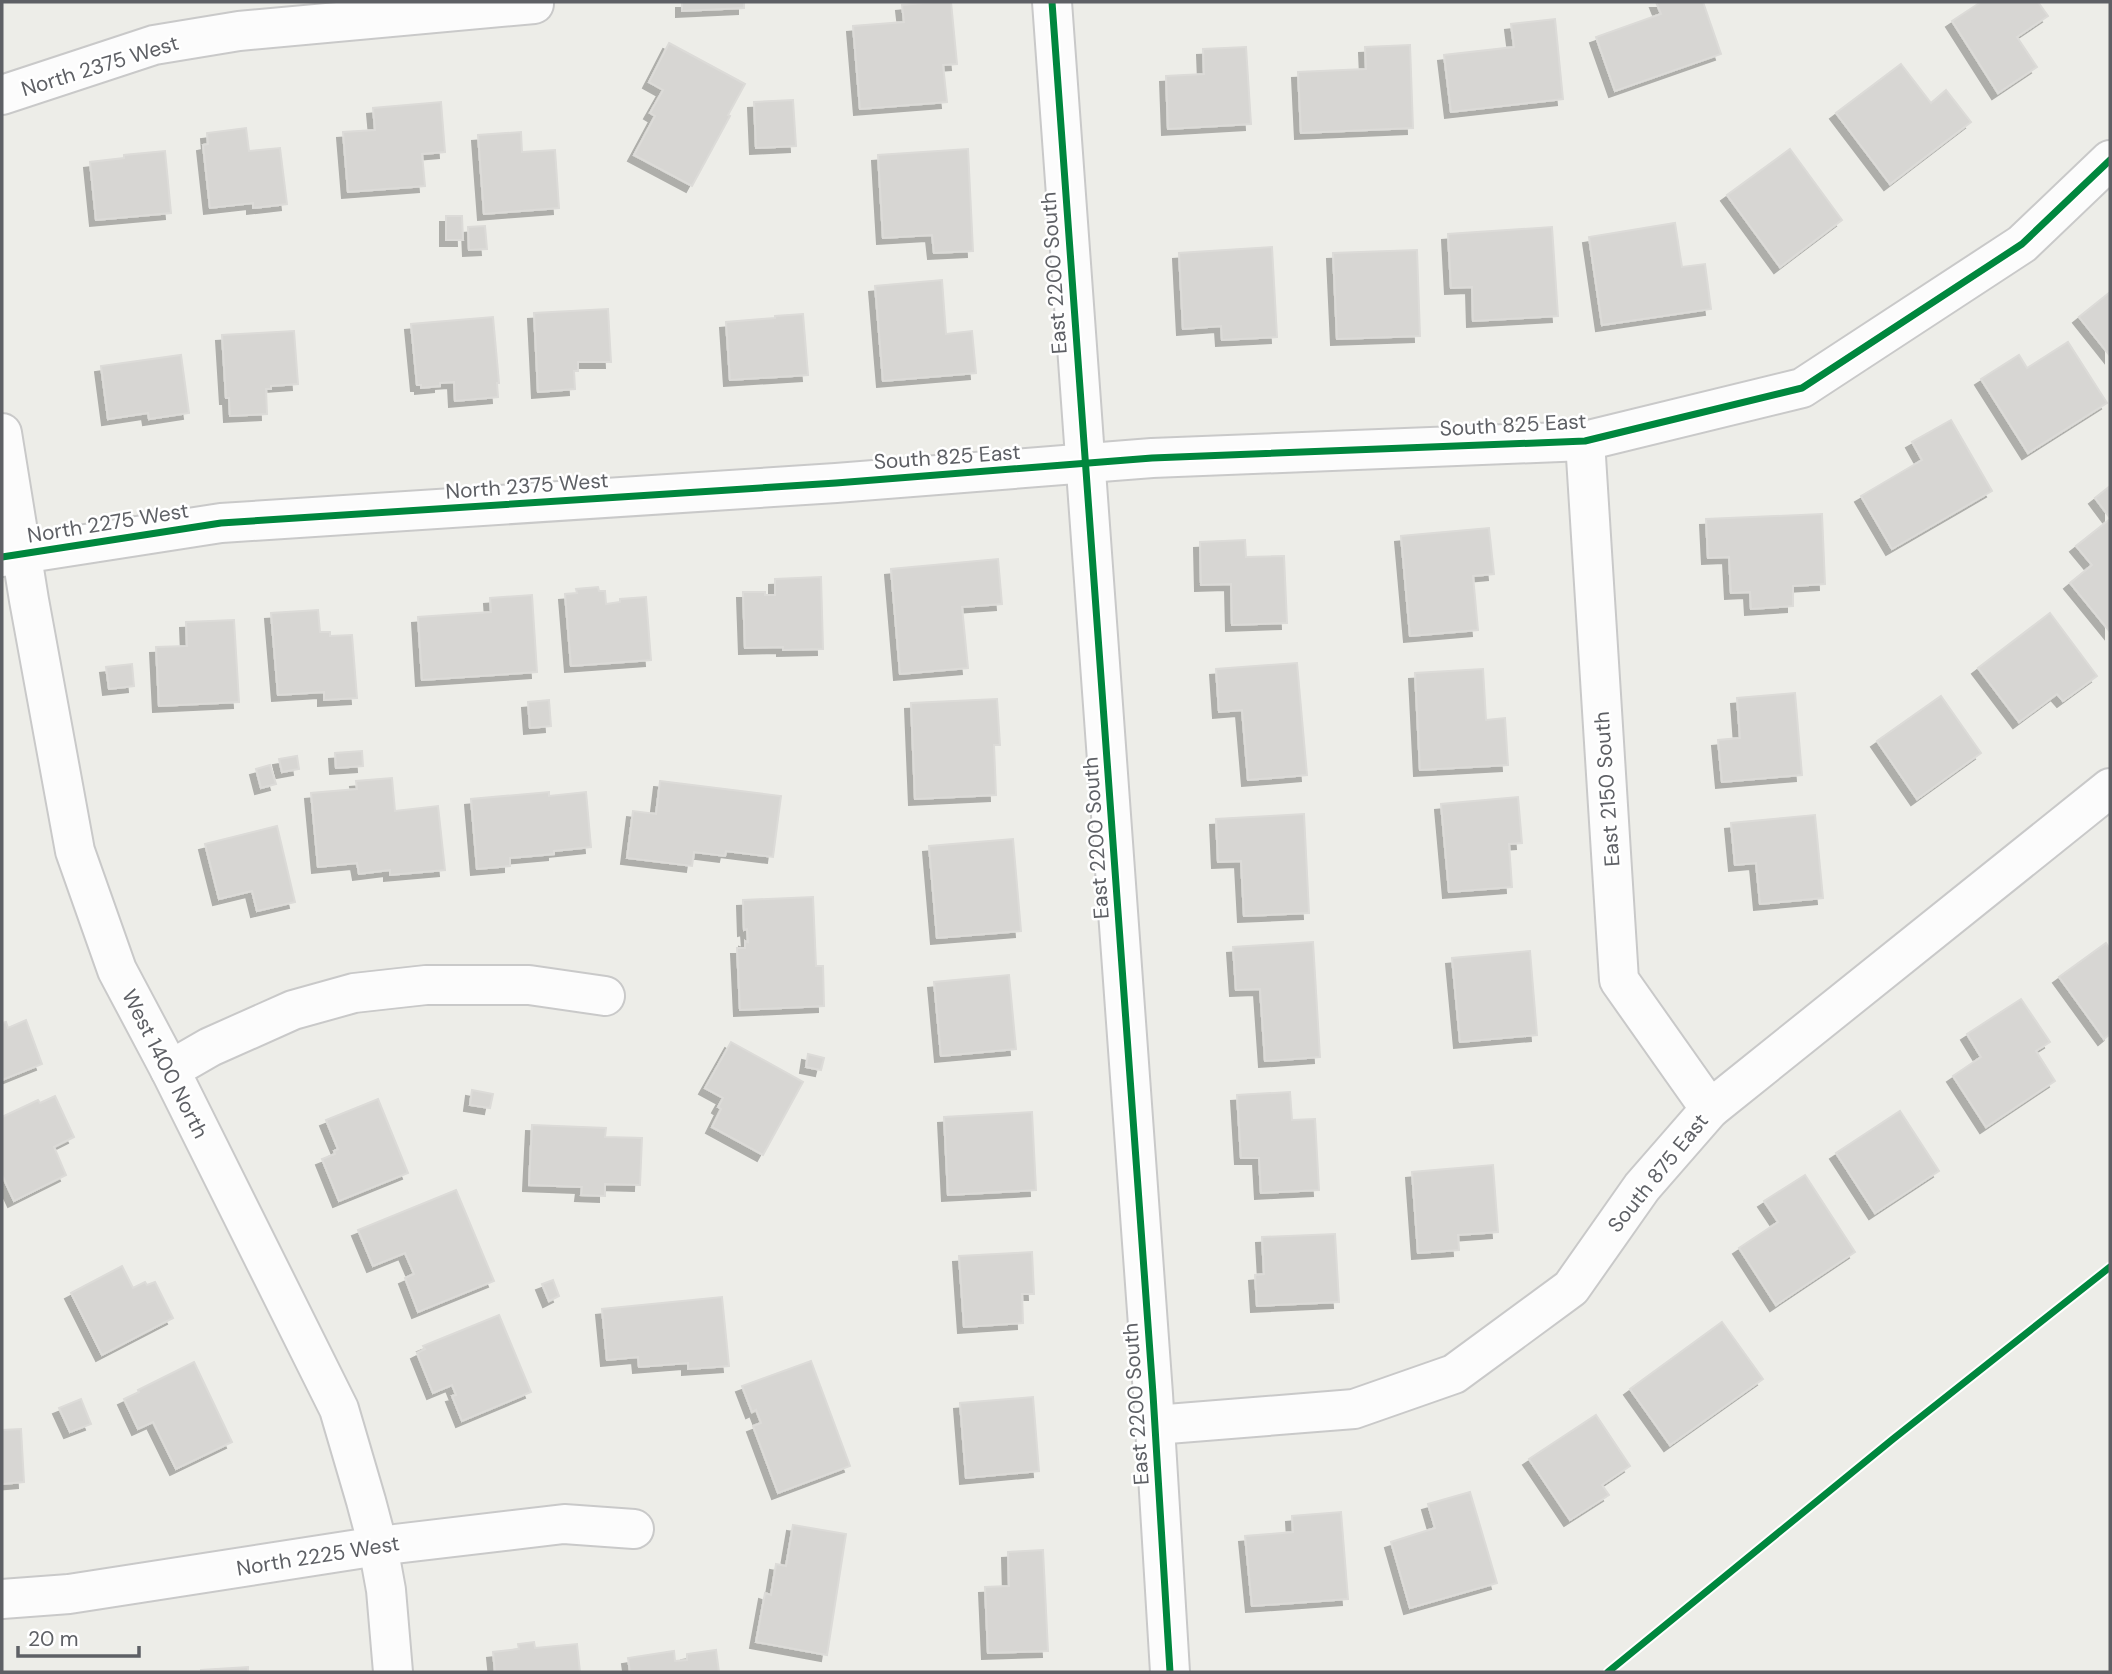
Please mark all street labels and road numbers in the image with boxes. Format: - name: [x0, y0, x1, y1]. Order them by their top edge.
- street label: North 2375 West: [18, 29, 182, 103]
- street label: East 2200 South: [1034, 191, 1074, 355]
- street label: South 825 East: [1439, 407, 1587, 443]
- street label: South 825 East: [873, 438, 1021, 476]
- street label: North 2375 West: [445, 466, 609, 506]
- street label: North 2275 West: [25, 496, 191, 550]
- street label: East 2150 South: [1588, 710, 1626, 868]
- street label: East 2200 South: [1076, 756, 1116, 920]
- street label: West 1400 North: [115, 985, 215, 1143]
- street label: South 875 East: [1601, 1108, 1715, 1238]
- street label: East 2200 South: [1116, 1322, 1156, 1486]
- street label: North 2225 West: [234, 1529, 402, 1583]

